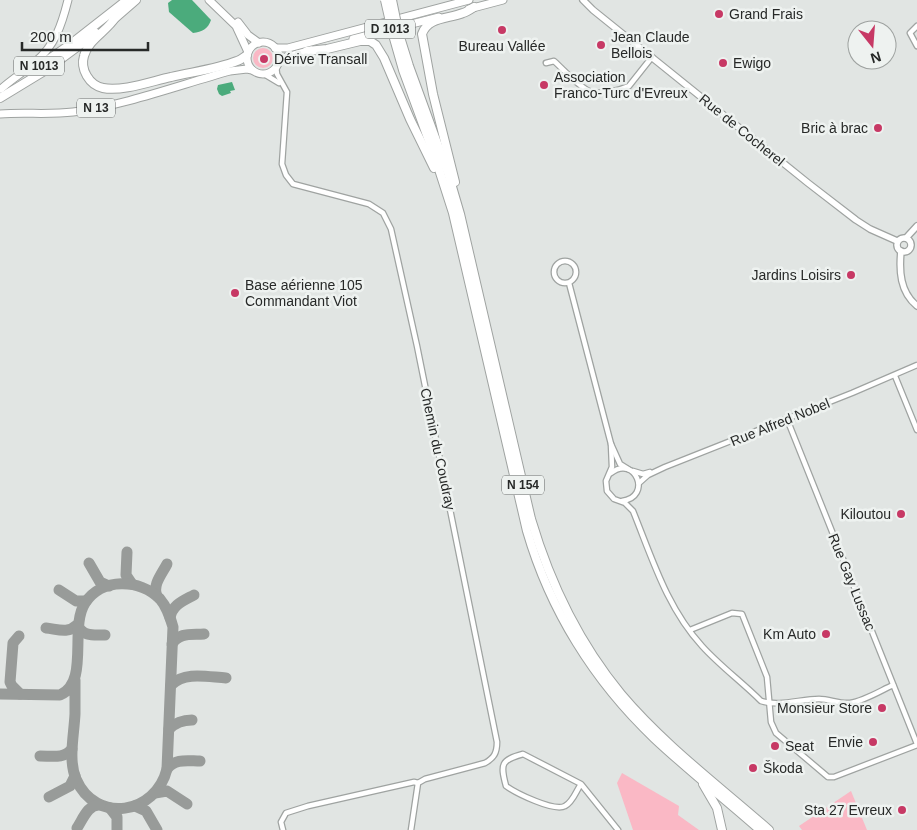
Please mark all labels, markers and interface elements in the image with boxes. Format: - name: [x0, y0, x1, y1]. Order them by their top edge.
- place label: Grand Frais: [729, 6, 803, 22]
- marker: Grand Frais: [713, 8, 725, 20]
- scale bar: [22, 20, 149, 52]
- road number: D 1013: [365, 20, 415, 38]
- north arrow: [847, 20, 897, 70]
- marker: Bureau Vallée: [496, 24, 508, 36]
- text: 200 m: [30, 28, 72, 45]
- place label: Jean Claude Bellois: [611, 29, 690, 61]
- place label: Bureau Vallée: [459, 38, 546, 54]
- marker: Jean Claude Bellois: [595, 39, 607, 51]
- text: N: [869, 48, 883, 67]
- place label: Dérive Transall: [274, 51, 367, 67]
- marker: Dérive Transall: [258, 53, 270, 65]
- place label: Ewigo: [733, 55, 771, 71]
- road number: N 1013: [14, 56, 64, 76]
- marker: Ewigo: [717, 57, 729, 69]
- place label: Association Franco-Turc d'Evreux: [554, 69, 688, 101]
- marker: Association Franco-Turc d'Evreux: [538, 79, 550, 91]
- street label: Rue de Cocherel: [696, 91, 788, 169]
- road number: N 13: [77, 99, 115, 118]
- place label: Bric à brac: [801, 120, 868, 136]
- marker: Bric à brac: [872, 122, 884, 134]
- place label: Jardins Loisirs: [752, 267, 841, 283]
- marker: Jardins Loisirs: [845, 269, 857, 281]
- place label: Base aérienne 105 Commandant Viot: [245, 277, 363, 309]
- marker: Base aérienne 105 Commandant Viot: [229, 287, 241, 299]
- street label: Chemin du Coudray: [417, 386, 459, 512]
- street label: Rue Alfred Nobel: [728, 395, 832, 449]
- road number: N 154: [502, 476, 544, 494]
- place label: Kiloutou: [840, 506, 891, 522]
- marker: Kiloutou: [895, 508, 907, 520]
- street label: Rue Gay Lussac: [825, 531, 879, 633]
- place label: Km Auto: [763, 626, 816, 642]
- marker: Km Auto: [820, 628, 832, 640]
- place label: Monsieur Store: [777, 700, 872, 716]
- marker: Monsieur Store: [876, 702, 888, 714]
- place label: Envie: [828, 734, 863, 750]
- marker: Envie: [867, 736, 879, 748]
- place label: Seat: [785, 738, 814, 754]
- marker: Seat: [769, 740, 781, 752]
- place label: Škoda: [763, 760, 803, 776]
- marker: Škoda: [747, 762, 759, 774]
- place label: Sta 27 Evreux: [804, 802, 892, 818]
- marker: Sta 27 Evreux: [896, 804, 908, 816]

